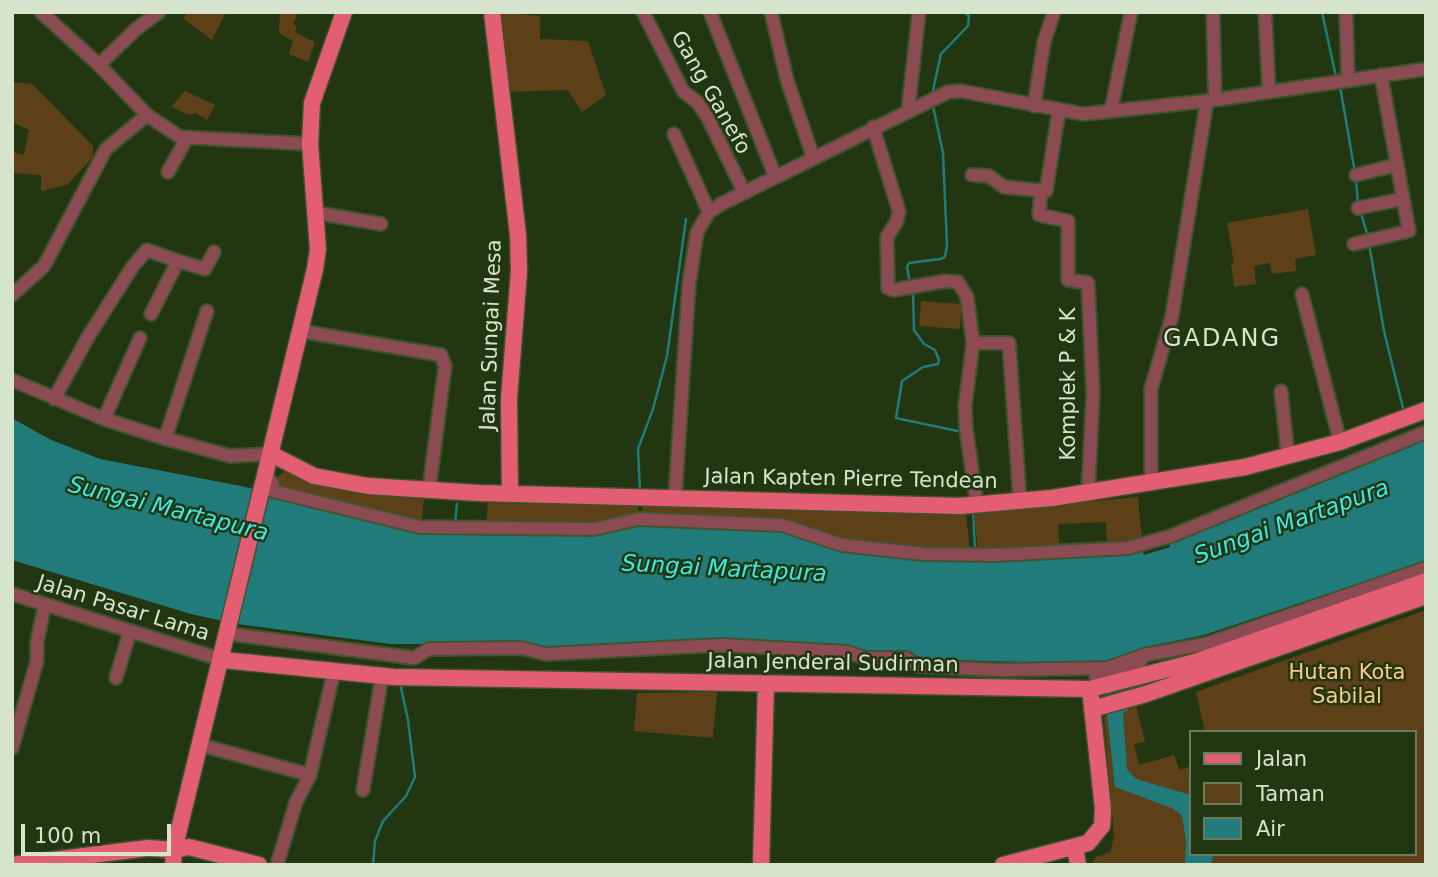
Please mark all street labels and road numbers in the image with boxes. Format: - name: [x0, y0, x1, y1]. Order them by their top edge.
- street label: Gang Ganefo: [665, 27, 755, 159]
- street label: Jalan Sungai Mesa: [476, 239, 508, 431]
- street label: Komplek P & K: [1057, 307, 1083, 461]
- street label: Jalan Kapten Pierre Tendean: [704, 465, 998, 495]
- street label: Jalan Pasar Lama: [34, 571, 212, 647]
- street label: Jalan Jenderal Sudirman: [707, 649, 959, 679]

